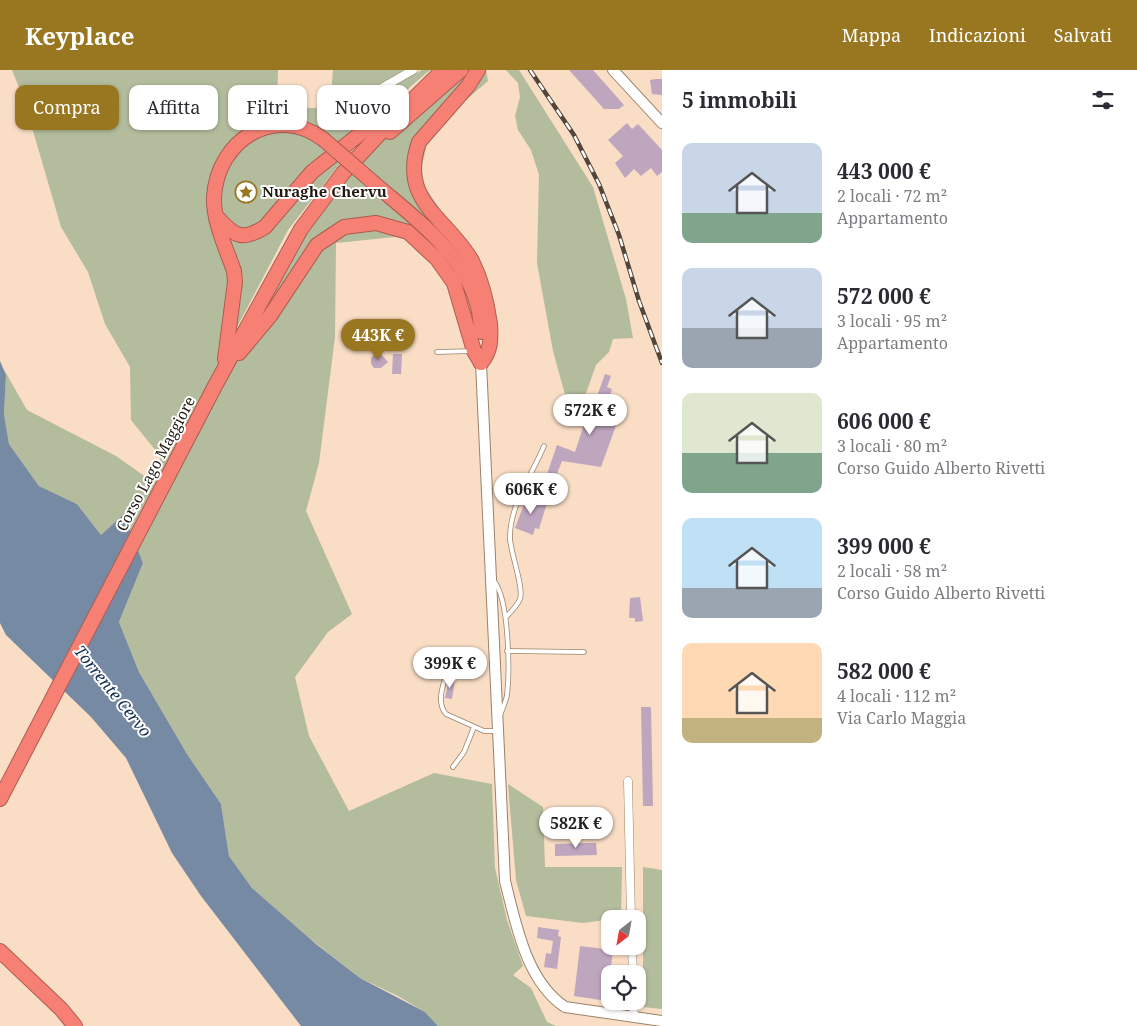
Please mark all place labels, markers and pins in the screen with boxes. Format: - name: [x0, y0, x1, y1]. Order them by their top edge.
- place icon: Nuraghe Chervu: [234, 180, 258, 204]
- place label: Nuraghe Chervu: [262, 181, 387, 201]
- pin: 443K €: [337, 318, 419, 361]
- pin: 572K €: [549, 394, 631, 436]
- pin: 606K €: [490, 472, 572, 515]
- pin: 399K €: [409, 646, 491, 689]
- pin: 582K €: [535, 806, 617, 849]

